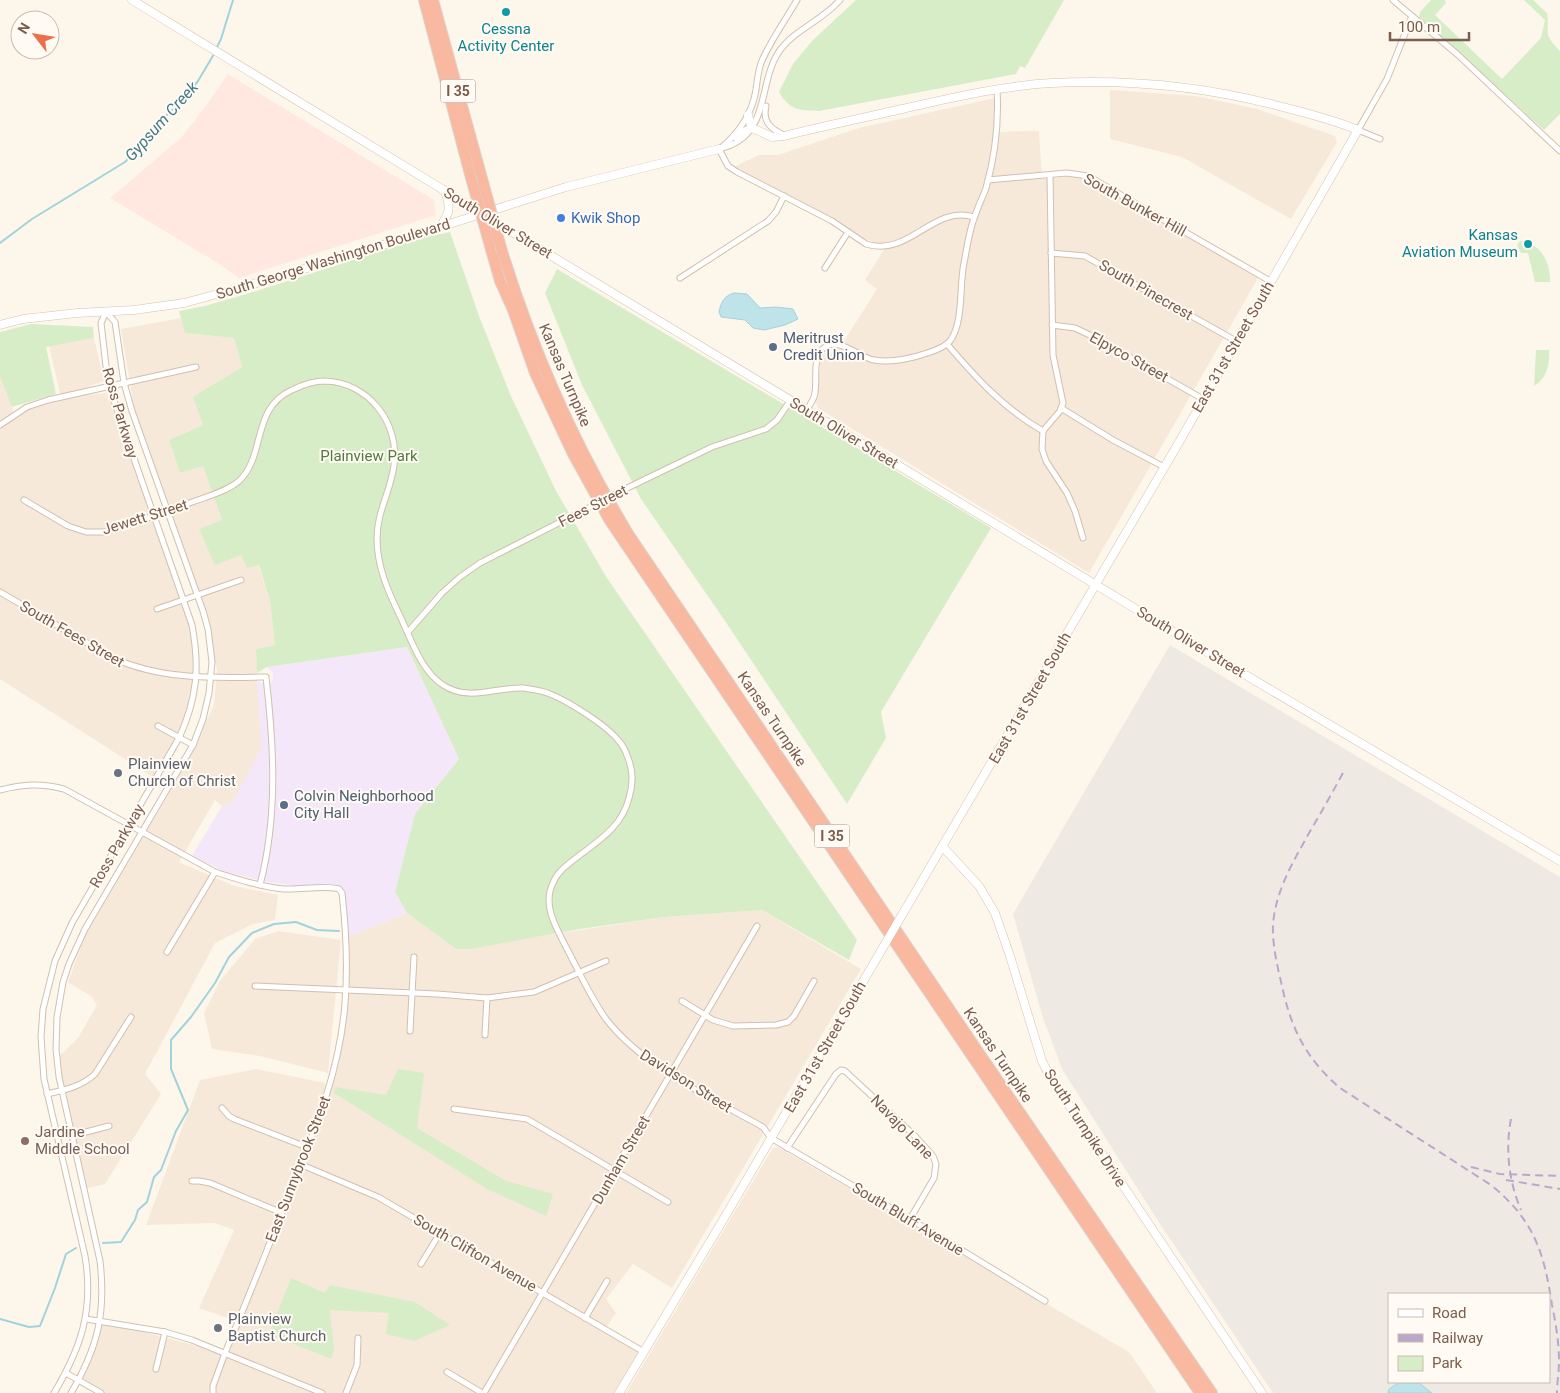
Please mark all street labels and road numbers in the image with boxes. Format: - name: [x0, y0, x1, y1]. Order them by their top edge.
- road number: I 35: [440, 80, 476, 102]
- street label: South Bunker Hill: [1081, 169, 1189, 241]
- street label: South Oliver Street: [440, 183, 556, 263]
- street label: South George Washington Boulevard: [214, 215, 452, 303]
- street label: South Pinecrest: [1096, 256, 1196, 324]
- street label: East 31st Street South: [1188, 278, 1278, 416]
- street label: Kansas Turnpike: [535, 321, 595, 429]
- street label: Elpyco Street: [1086, 328, 1172, 386]
- street label: Ross Parkway: [98, 366, 142, 460]
- street label: South Oliver Street: [786, 393, 902, 473]
- street label: Fees Street: [555, 481, 631, 531]
- street label: Jewett Street: [100, 495, 190, 539]
- street label: South Fees Street: [17, 597, 128, 671]
- street label: South Oliver Street: [1133, 602, 1249, 682]
- street label: East 31st Street South: [985, 629, 1075, 767]
- street label: Kansas Turnpike: [734, 668, 810, 770]
- street label: Ross Parkway: [86, 801, 148, 891]
- road number: I 35: [814, 824, 850, 848]
- street label: East 31st Street South: [780, 978, 870, 1116]
- street label: Kansas Turnpike: [960, 1004, 1036, 1106]
- street label: Davidson Street: [637, 1046, 735, 1117]
- street label: South Turnpike Drive: [1040, 1066, 1130, 1190]
- street label: Navajo Lane: [867, 1091, 937, 1163]
- street label: East Sunnybrook Street: [262, 1093, 334, 1245]
- street label: Dunham Street: [588, 1112, 654, 1207]
- street label: South Bluff Avenue: [849, 1179, 967, 1259]
- street label: South Clifton Avenue: [410, 1210, 540, 1296]

